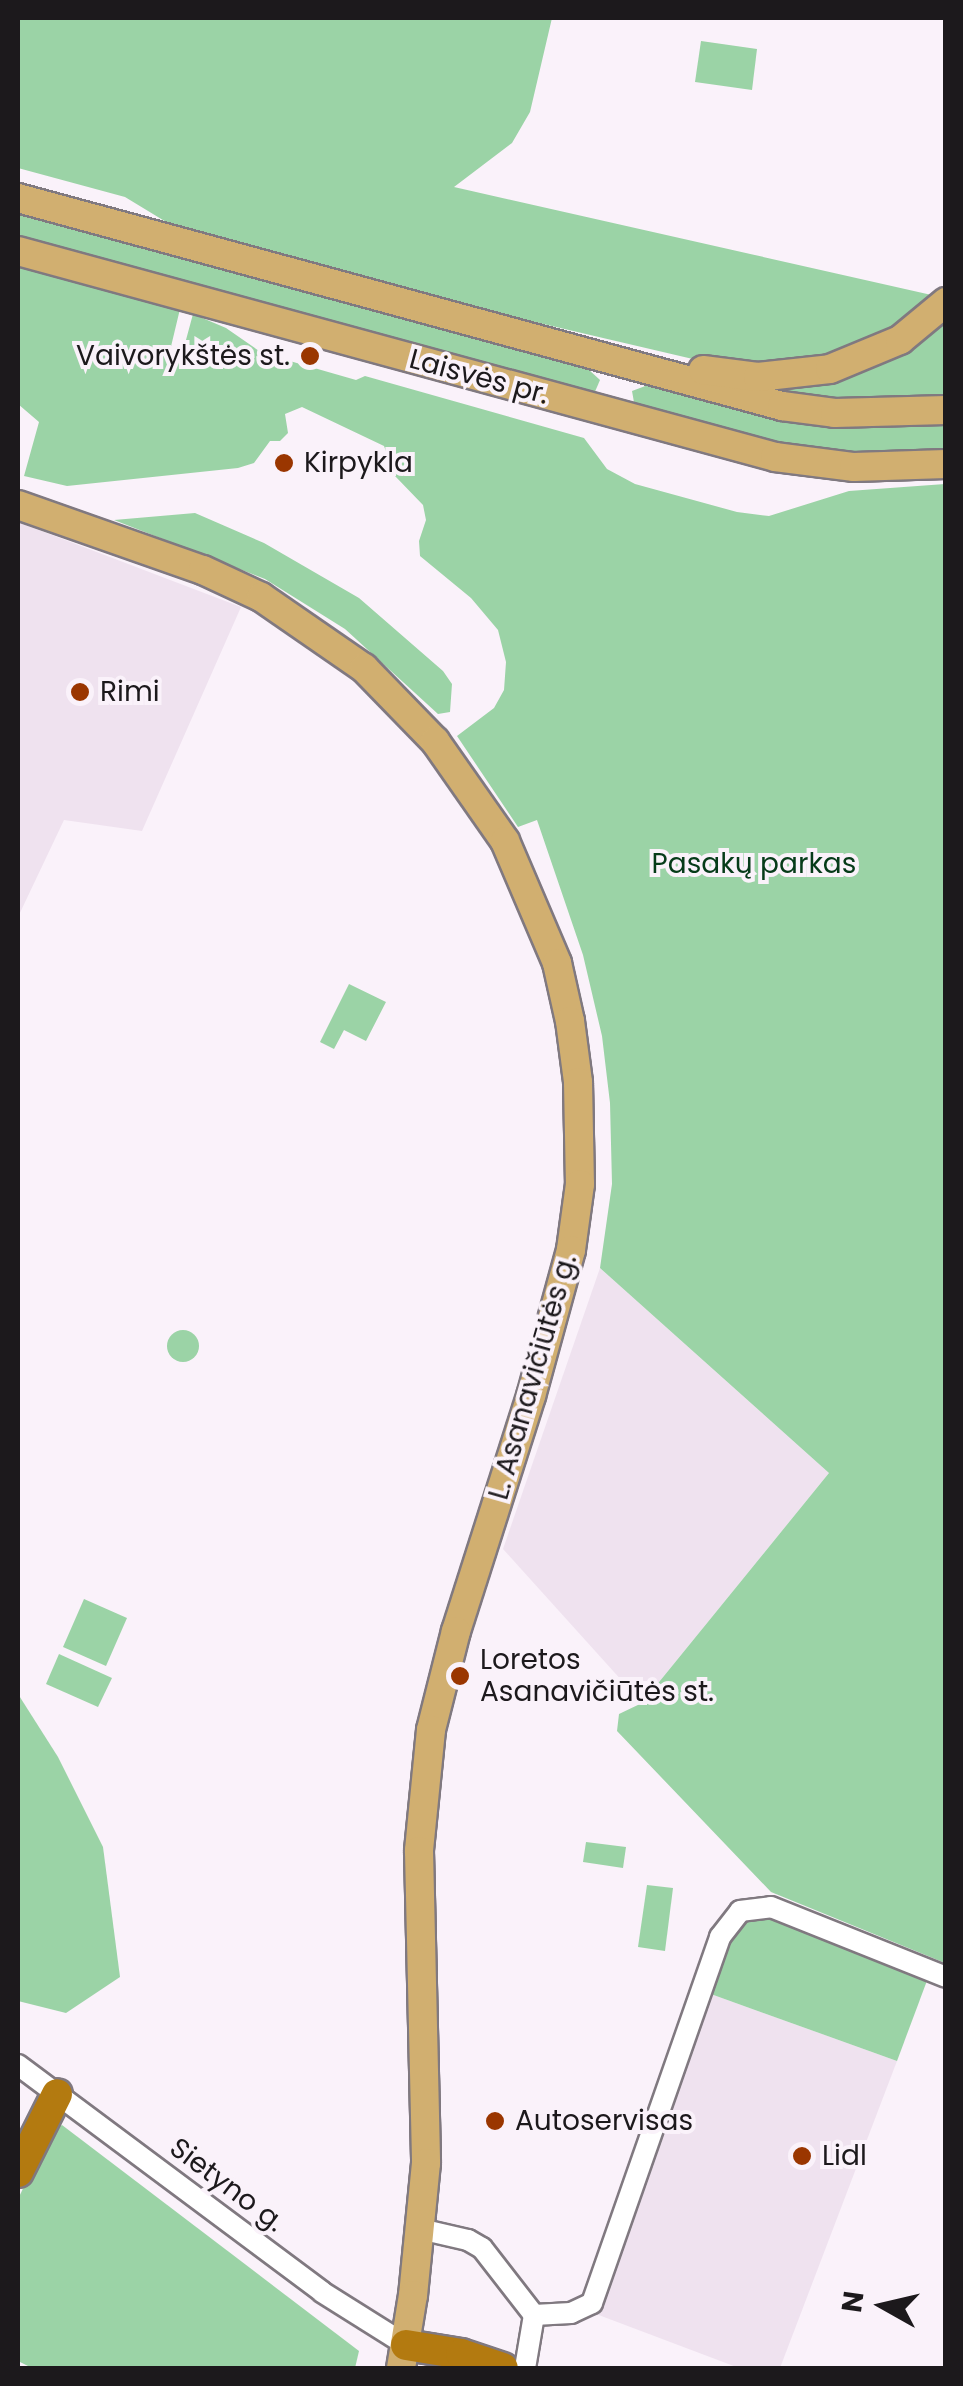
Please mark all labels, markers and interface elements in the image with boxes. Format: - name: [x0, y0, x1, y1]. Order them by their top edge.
- place label: Vaivorykštės st.: [76, 339, 290, 373]
- street label: Laisvės pr.: [406, 342, 552, 412]
- marker: Vaivorykštės st.: [299, 345, 321, 367]
- place label: Kirpykla: [304, 446, 413, 480]
- marker: Kirpykla: [273, 452, 295, 474]
- place label: Rimi: [100, 675, 160, 709]
- marker: Rimi: [69, 681, 91, 703]
- park label: Pasakų parkas: [652, 847, 856, 881]
- street label: L. Asanavičiūtės g.: [482, 1250, 584, 1504]
- place label: Loretos Asanavičiūtės st.: [480, 1643, 714, 1709]
- marker: Loretos Asanavičiūtės st.: [449, 1665, 471, 1687]
- place label: Autoservisas: [515, 2104, 693, 2138]
- marker: Autoservisas: [484, 2110, 506, 2132]
- street label: Sietyno g.: [163, 2131, 291, 2239]
- place label: Lidl: [822, 2139, 867, 2173]
- marker: Lidl: [791, 2145, 813, 2167]
- north arrow: [833, 2256, 933, 2356]
- text: N: [832, 2289, 874, 2315]

